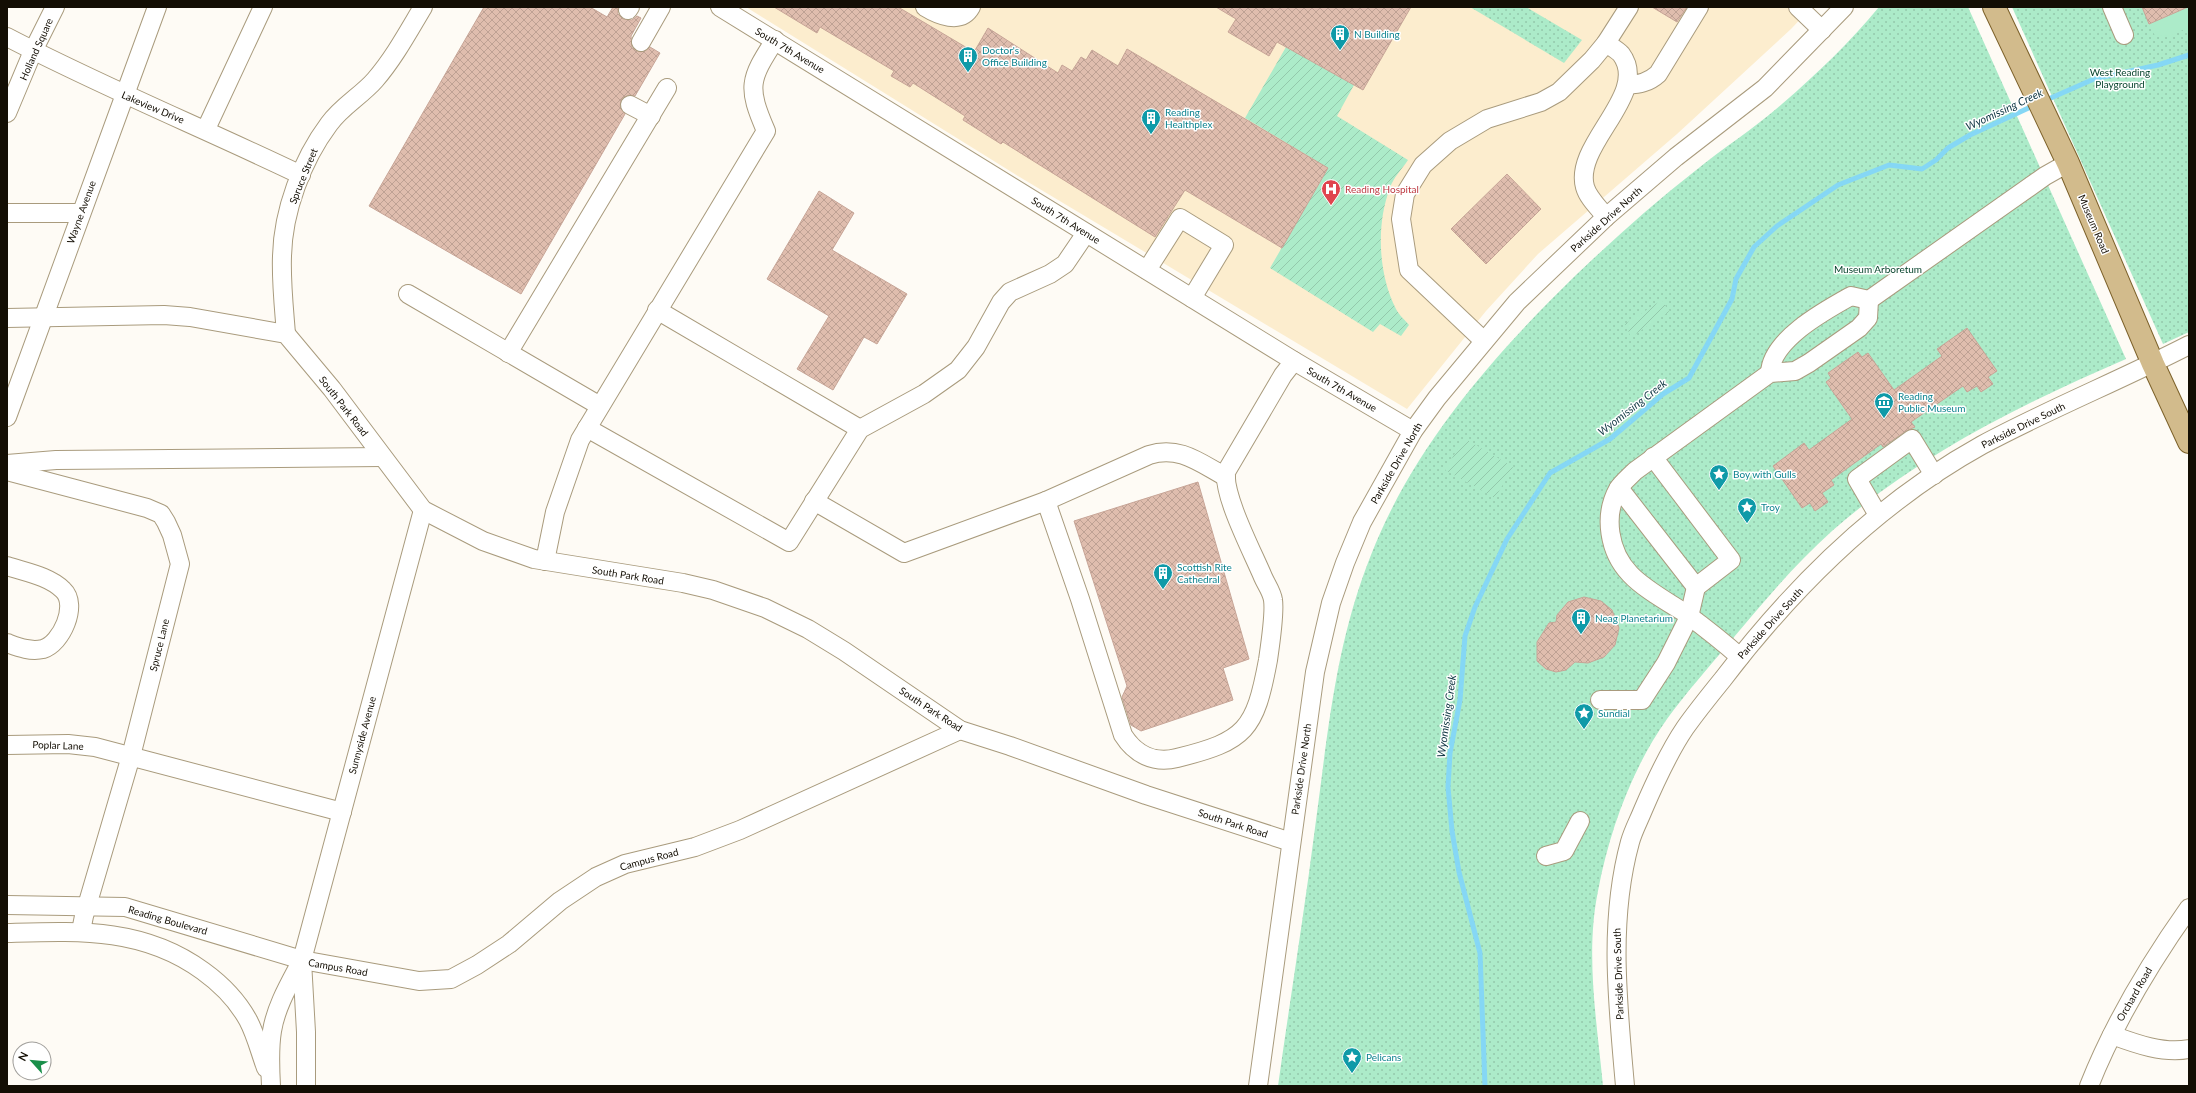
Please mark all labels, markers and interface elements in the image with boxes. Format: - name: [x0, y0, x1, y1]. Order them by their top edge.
- street label: Holland Square: [17, 16, 55, 82]
- building icon: N Building: [1329, 23, 1351, 51]
- street label: South 7th Avenue: [753, 25, 827, 75]
- place label: N Building: [1354, 28, 1400, 40]
- place label: Doctor's Office Building: [982, 44, 1047, 68]
- building icon: Doctor's Office Building: [957, 45, 979, 73]
- park label: West Reading Playground: [2090, 66, 2150, 90]
- water label: Wyomissing Creek: [1963, 85, 2045, 133]
- street label: Lakeview Drive: [120, 88, 186, 126]
- place label: Reading Healthplex: [1165, 106, 1212, 130]
- building icon: Reading Healthplex: [1140, 107, 1162, 135]
- street label: Spruce Street: [286, 146, 320, 206]
- hospital icon: Reading Hospital: [1320, 178, 1342, 206]
- street label: Wayne Avenue: [64, 179, 98, 245]
- place label: Reading Hospital: [1345, 183, 1419, 195]
- street label: Parkside Drive North: [1568, 184, 1644, 254]
- street label: Museum Road: [2076, 193, 2112, 255]
- street label: South 7th Avenue: [1029, 194, 1103, 246]
- park label: Museum Arboretum: [1834, 263, 1922, 275]
- street label: South 7th Avenue: [1305, 364, 1379, 414]
- street label: South Park Road: [317, 374, 371, 438]
- water label: Wyomissing Creek: [1595, 376, 1670, 438]
- place label: Reading Public Museum: [1898, 390, 1965, 414]
- museum icon: Reading Public Museum: [1873, 391, 1895, 419]
- street label: Parkside Drive South: [1979, 399, 2067, 451]
- street label: Parkside Drive North: [1368, 420, 1424, 506]
- place icon: Boy with Gulls: [1708, 463, 1730, 491]
- place label: Boy with Gulls: [1733, 468, 1796, 480]
- place icon: Troy: [1736, 496, 1758, 524]
- place label: Troy: [1761, 501, 1781, 513]
- place label: Scottish Rite Cathedral: [1177, 561, 1232, 585]
- building icon: Scottish Rite Cathedral: [1152, 562, 1174, 590]
- street label: South Park Road: [591, 563, 665, 587]
- street label: Parkside Drive South: [1735, 585, 1805, 661]
- building icon: Neag Planetarium: [1570, 607, 1592, 635]
- place label: Neag Planetarium: [1595, 612, 1673, 624]
- street label: Spruce Lane: [147, 618, 171, 672]
- water label: Wyomissing Creek: [1434, 673, 1458, 758]
- street label: South Park Road: [897, 684, 965, 734]
- street label: Sunnyside Avenue: [346, 695, 378, 775]
- place icon: Sundial: [1573, 702, 1595, 730]
- place label: Sundial: [1598, 707, 1630, 719]
- street label: Parkside Drive North: [1289, 723, 1313, 815]
- street label: Poplar Lane: [32, 738, 84, 752]
- street label: South Park Road: [1197, 806, 1269, 840]
- street label: Campus Road: [618, 845, 680, 873]
- street label: Reading Boulevard: [127, 903, 209, 937]
- street label: Parkside Drive South: [1610, 928, 1626, 1020]
- street label: Campus Road: [307, 956, 369, 978]
- street label: Orchard Road: [2114, 965, 2154, 1023]
- north arrow: [12, 1041, 52, 1081]
- place icon: Pelicans: [1341, 1046, 1363, 1074]
- text: N: [15, 1050, 30, 1063]
- place label: Pelicans: [1366, 1051, 1401, 1063]

